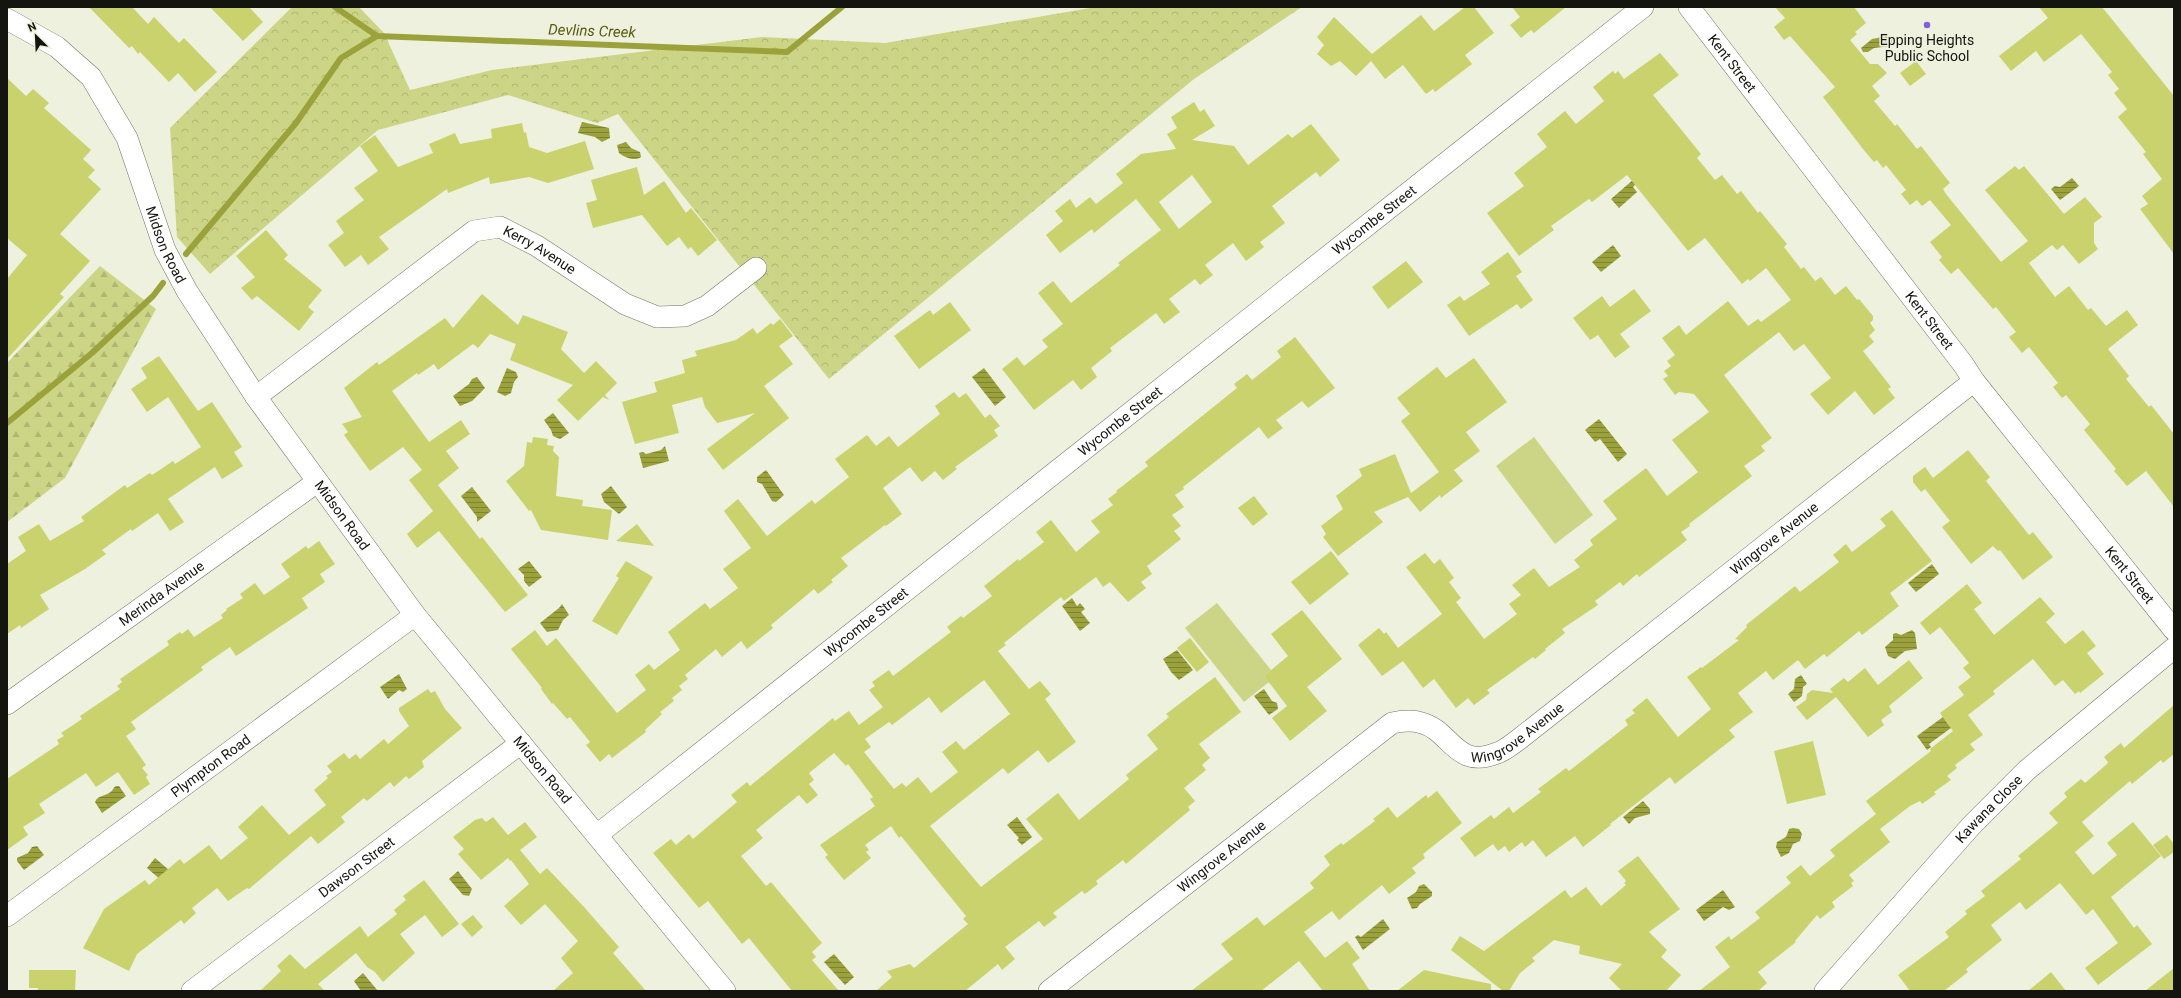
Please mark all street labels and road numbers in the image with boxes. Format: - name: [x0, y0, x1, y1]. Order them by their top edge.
- street label: Kent Street: [1705, 31, 1760, 96]
- street label: Wycombe Street: [1329, 182, 1419, 258]
- street label: Midson Road: [143, 204, 189, 286]
- street label: Kerry Avenue: [501, 222, 579, 277]
- street label: Kent Street: [1902, 288, 1957, 353]
- street label: Wycombe Street: [1075, 383, 1165, 459]
- street label: Midson Road: [312, 477, 373, 553]
- street label: Wingrove Avenue: [1727, 499, 1821, 578]
- street label: Kent Street: [2102, 543, 2158, 607]
- street label: Merinda Avenue: [116, 558, 207, 629]
- street label: Wycombe Street: [821, 584, 911, 660]
- street label: Wingrove Avenue: [1470, 699, 1567, 766]
- street label: Plympton Road: [168, 731, 254, 800]
- street label: Midson Road: [510, 733, 575, 806]
- street label: Kawana Close: [1952, 772, 2025, 846]
- street label: Wingrove Avenue: [1174, 817, 1269, 896]
- street label: Dawson Street: [315, 833, 398, 901]

